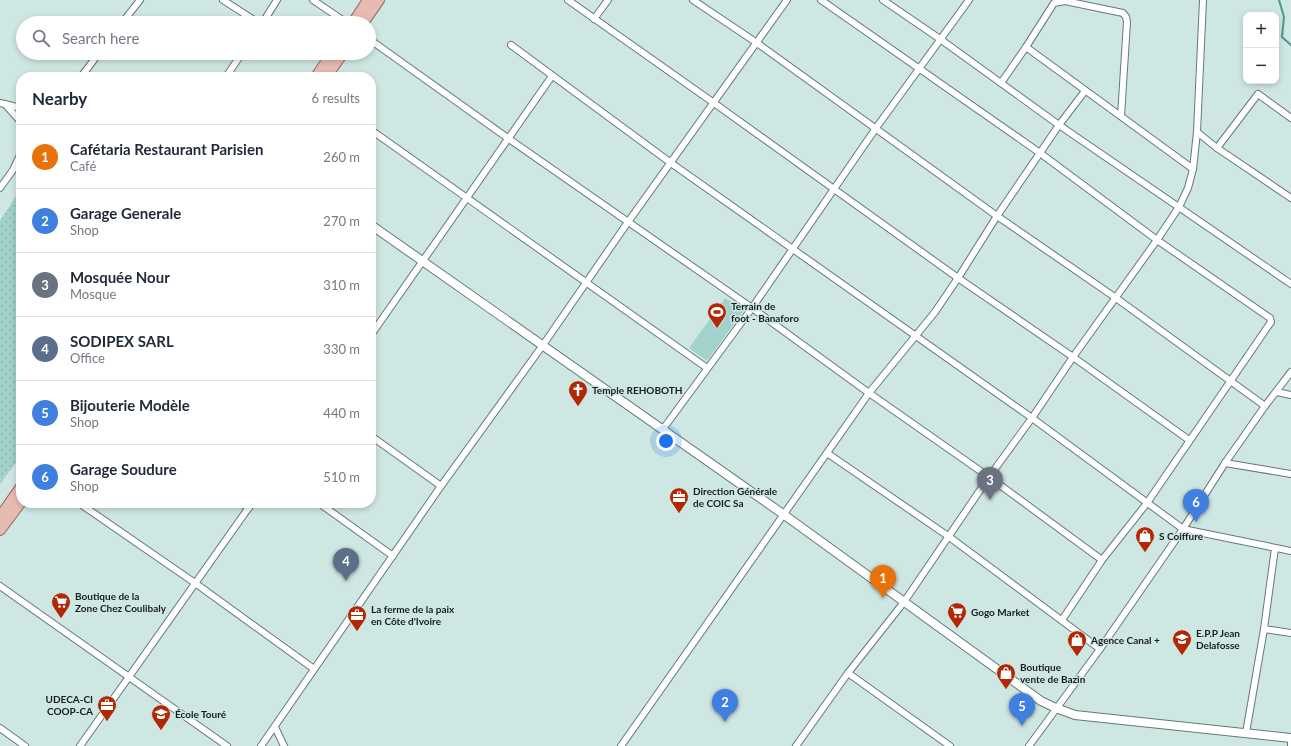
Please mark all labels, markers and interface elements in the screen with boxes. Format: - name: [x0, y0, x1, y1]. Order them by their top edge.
- map controls: [1243, 12, 1279, 84]
- button: +: [1243, 12, 1279, 48]
- search box: [16, 16, 376, 60]
- icon: search: [30, 27, 52, 49]
- text: Search here: [62, 29, 139, 47]
- button: −: [1243, 48, 1279, 84]
- text: Nearby: [32, 88, 87, 109]
- text: 6 results: [312, 90, 360, 106]
- text: Cafétaria Restaurant Parisien: [70, 140, 263, 158]
- text: 1: [41, 149, 49, 165]
- text: 260 m: [323, 149, 360, 165]
- text: Café: [70, 158, 96, 174]
- text: Garage Generale: [70, 204, 181, 222]
- text: 2: [41, 213, 49, 229]
- text: 270 m: [323, 213, 360, 229]
- text: Shop: [70, 222, 99, 238]
- text: Mosquée Nour: [70, 268, 170, 286]
- text: 3: [41, 277, 49, 293]
- text: 310 m: [323, 277, 360, 293]
- text: Mosque: [70, 286, 116, 302]
- place label: Terrain de foot - Banaforo: [731, 300, 799, 324]
- sports icon: Terrain de foot - Banaforo: [706, 301, 728, 329]
- text: SODIPEX SARL: [70, 332, 174, 350]
- text: 4: [41, 341, 49, 357]
- text: 330 m: [323, 341, 360, 357]
- text: Office: [70, 350, 105, 366]
- church icon: Temple REHOBOTH: [567, 379, 589, 407]
- place label: Temple REHOBOTH: [592, 384, 683, 396]
- text: Bijouterie Modèle: [70, 396, 190, 414]
- text: 5: [41, 405, 49, 421]
- text: 440 m: [323, 405, 360, 421]
- text: Shop: [70, 414, 99, 430]
- your location: [656, 431, 676, 451]
- text: Garage Soudure: [70, 460, 177, 478]
- pin: 3: [977, 467, 1003, 500]
- text: 6: [41, 469, 49, 485]
- text: 510 m: [323, 469, 360, 485]
- text: Shop: [70, 478, 99, 494]
- place label: Direction Générale de COIC Sa: [693, 485, 778, 509]
- office icon: Direction Générale de COIC Sa: [668, 486, 690, 514]
- pin: 6: [1183, 489, 1209, 522]
- shop icon: S Coiffure: [1134, 525, 1156, 553]
- place label: S Coiffure: [1159, 530, 1204, 542]
- pin: 4: [333, 548, 359, 581]
- pin: 1: [870, 565, 896, 598]
- place label: Boutique de la Zone Chez Coulibaly: [75, 590, 167, 614]
- supermarket icon: Boutique de la Zone Chez Coulibaly: [50, 591, 72, 619]
- supermarket icon: Gogo Market: [946, 601, 968, 629]
- place label: La ferme de la paix en Côte d'Ivoire: [371, 603, 455, 627]
- office icon: La ferme de la paix en Côte d'Ivoire: [346, 604, 368, 632]
- place label: Gogo Market: [971, 606, 1030, 618]
- place label: E.P.P Jean Delafosse: [1196, 627, 1240, 651]
- school or university icon: E.P.P Jean Delafosse: [1171, 628, 1193, 656]
- shop icon: Agence Canal +: [1066, 629, 1088, 657]
- place label: Agence Canal +: [1090, 634, 1160, 646]
- place label: Boutique vente de Bazin: [1020, 661, 1086, 685]
- shop icon: Boutique vente de Bazin: [995, 662, 1017, 690]
- pin: 2: [712, 689, 738, 722]
- place label: UDECA-CI COOP-CA: [46, 693, 93, 717]
- pin: 5: [1009, 693, 1035, 726]
- office icon: UDECA-CI COOP-CA: [96, 694, 118, 722]
- school or university icon: École Touré: [150, 703, 172, 731]
- place label: École Touré: [175, 708, 227, 720]

